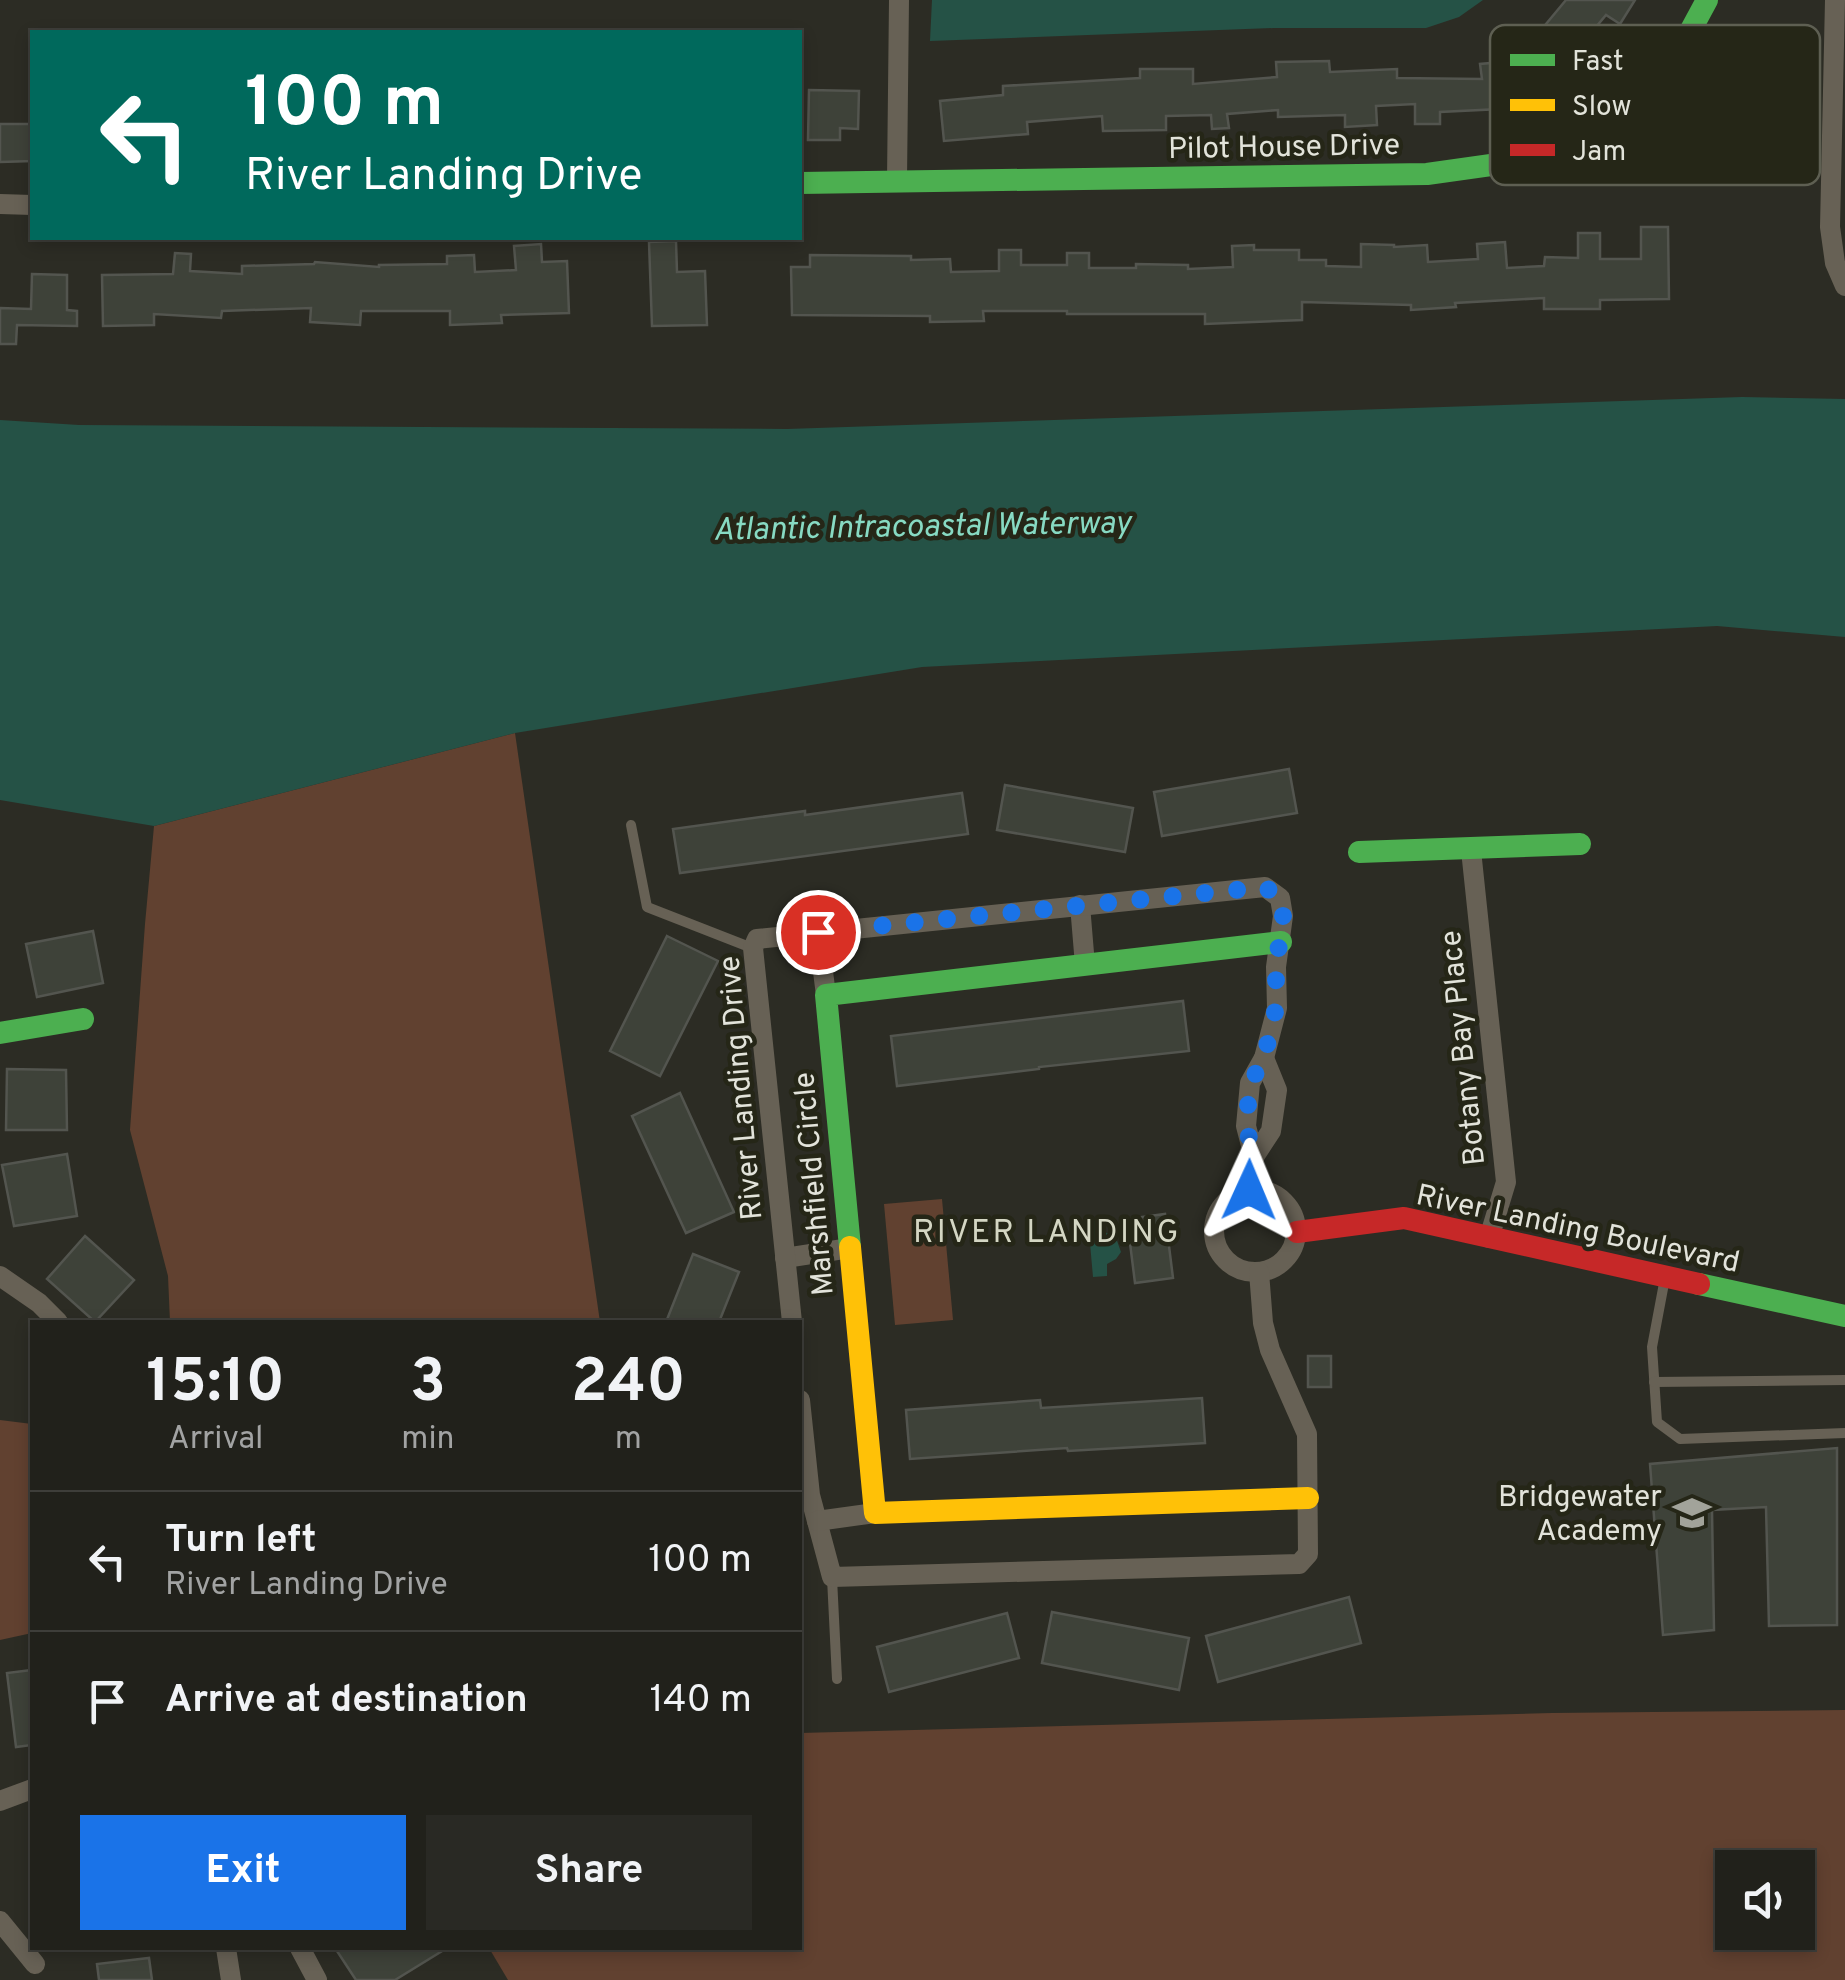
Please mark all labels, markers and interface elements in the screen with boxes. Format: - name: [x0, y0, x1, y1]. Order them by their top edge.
- legend: [1490, 25, 1820, 185]
- text: Fast: [1572, 45, 1624, 81]
- text: 100 m: [245, 62, 444, 151]
- icon: left: [80, 70, 210, 200]
- text: Slow: [1572, 90, 1631, 126]
- street label: Pilot House Drive: [1168, 128, 1400, 169]
- text: Jam: [1572, 135, 1626, 171]
- text: River Landing Drive: [245, 149, 643, 206]
- water label: Atlantic Intracoastal Waterway: [713, 504, 1134, 552]
- pin: [776, 890, 861, 975]
- icon: arrive: [791, 905, 846, 960]
- street label: Botany Bay Place: [1434, 928, 1495, 1167]
- street label: River Landing Drive: [713, 954, 772, 1221]
- street label: Marshfield Circle: [787, 1070, 844, 1297]
- position arrow: [1197, 1138, 1301, 1242]
- street label: River Landing Boulevard: [1412, 1178, 1743, 1283]
- district label: RIVER LANDING: [913, 1214, 1181, 1254]
- text: 15:10: [146, 1347, 285, 1423]
- text: 3: [410, 1347, 446, 1423]
- text: 240: [571, 1347, 686, 1423]
- text: Arrival: [168, 1420, 263, 1460]
- text: min: [401, 1420, 455, 1460]
- text: m: [615, 1420, 642, 1460]
- place label: Bridgewater Academy: [1498, 1480, 1662, 1551]
- school or university icon: Bridgewater Academy: [1671, 1492, 1713, 1534]
- text: Turn left: [165, 1517, 317, 1566]
- icon: left: [80, 1534, 135, 1589]
- text: 100 m: [648, 1537, 752, 1586]
- text: River Landing Drive: [165, 1566, 448, 1606]
- icon: arrive: [80, 1674, 135, 1729]
- text: Arrive at destination: [165, 1677, 528, 1726]
- text: 140 m: [649, 1677, 752, 1726]
- button: Exit: [80, 1815, 406, 1930]
- button: Share: [426, 1815, 752, 1930]
- map controls: [1715, 1850, 1815, 1950]
- button: sound: [1715, 1850, 1815, 1950]

